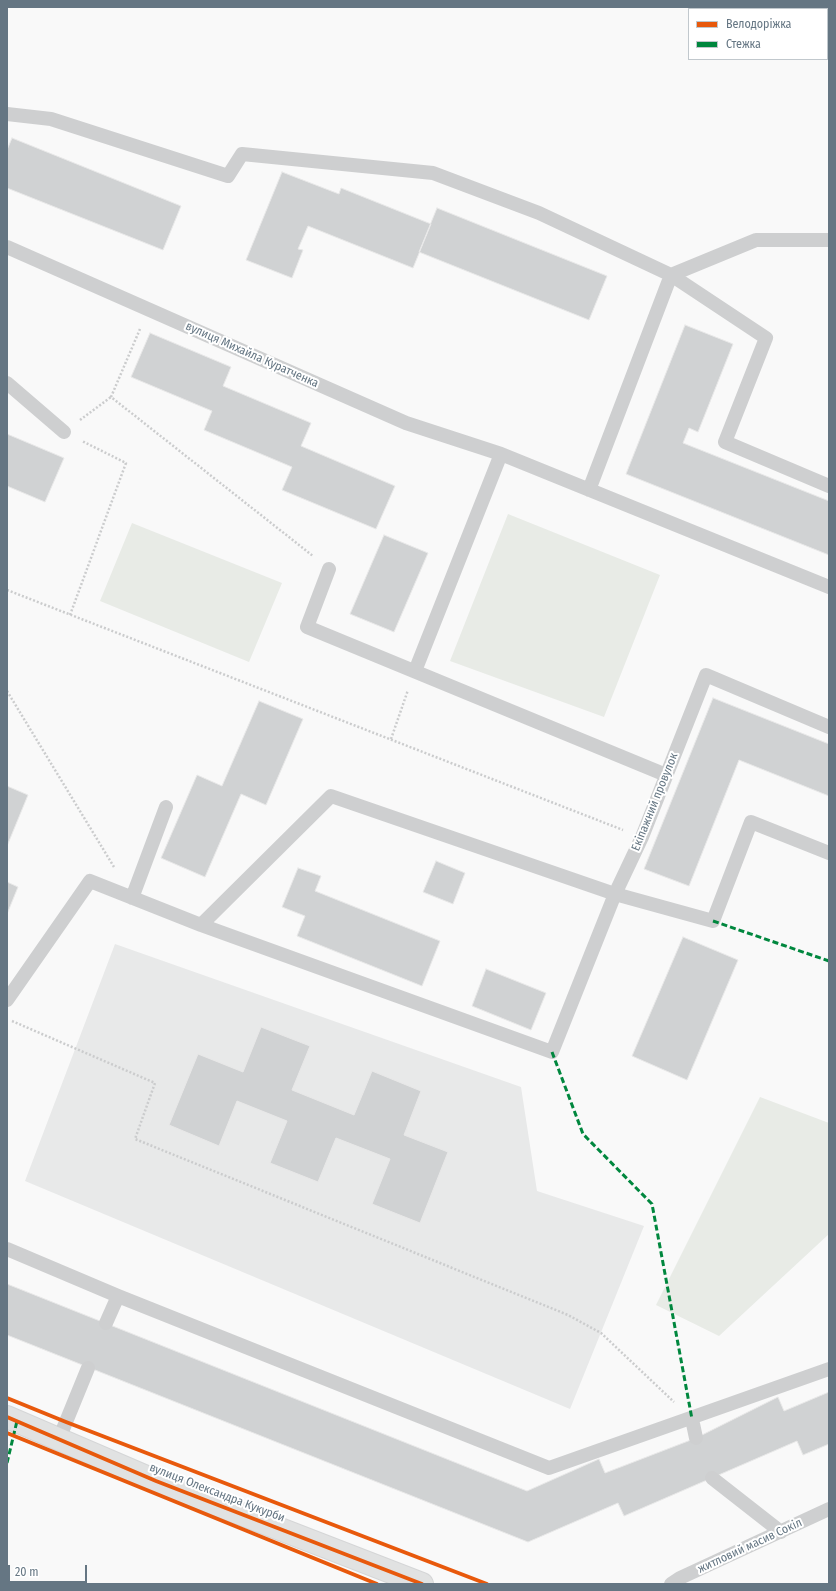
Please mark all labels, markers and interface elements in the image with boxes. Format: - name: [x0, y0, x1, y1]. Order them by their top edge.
- legend: [688, 8, 828, 60]
- text: Велодоріжка: [726, 17, 792, 31]
- text: Стежка: [726, 37, 761, 51]
- street label: вулиця Михайла Куратченка: [183, 319, 321, 391]
- street label: Екіпажний провулок: [629, 751, 681, 853]
- street label: вулиця Олександра Кукурби: [147, 1460, 287, 1526]
- street label: житловий масив Сокіл: [696, 1516, 804, 1576]
- scale bar: [10, 1557, 89, 1583]
- text: 20 m: [15, 1565, 39, 1579]

